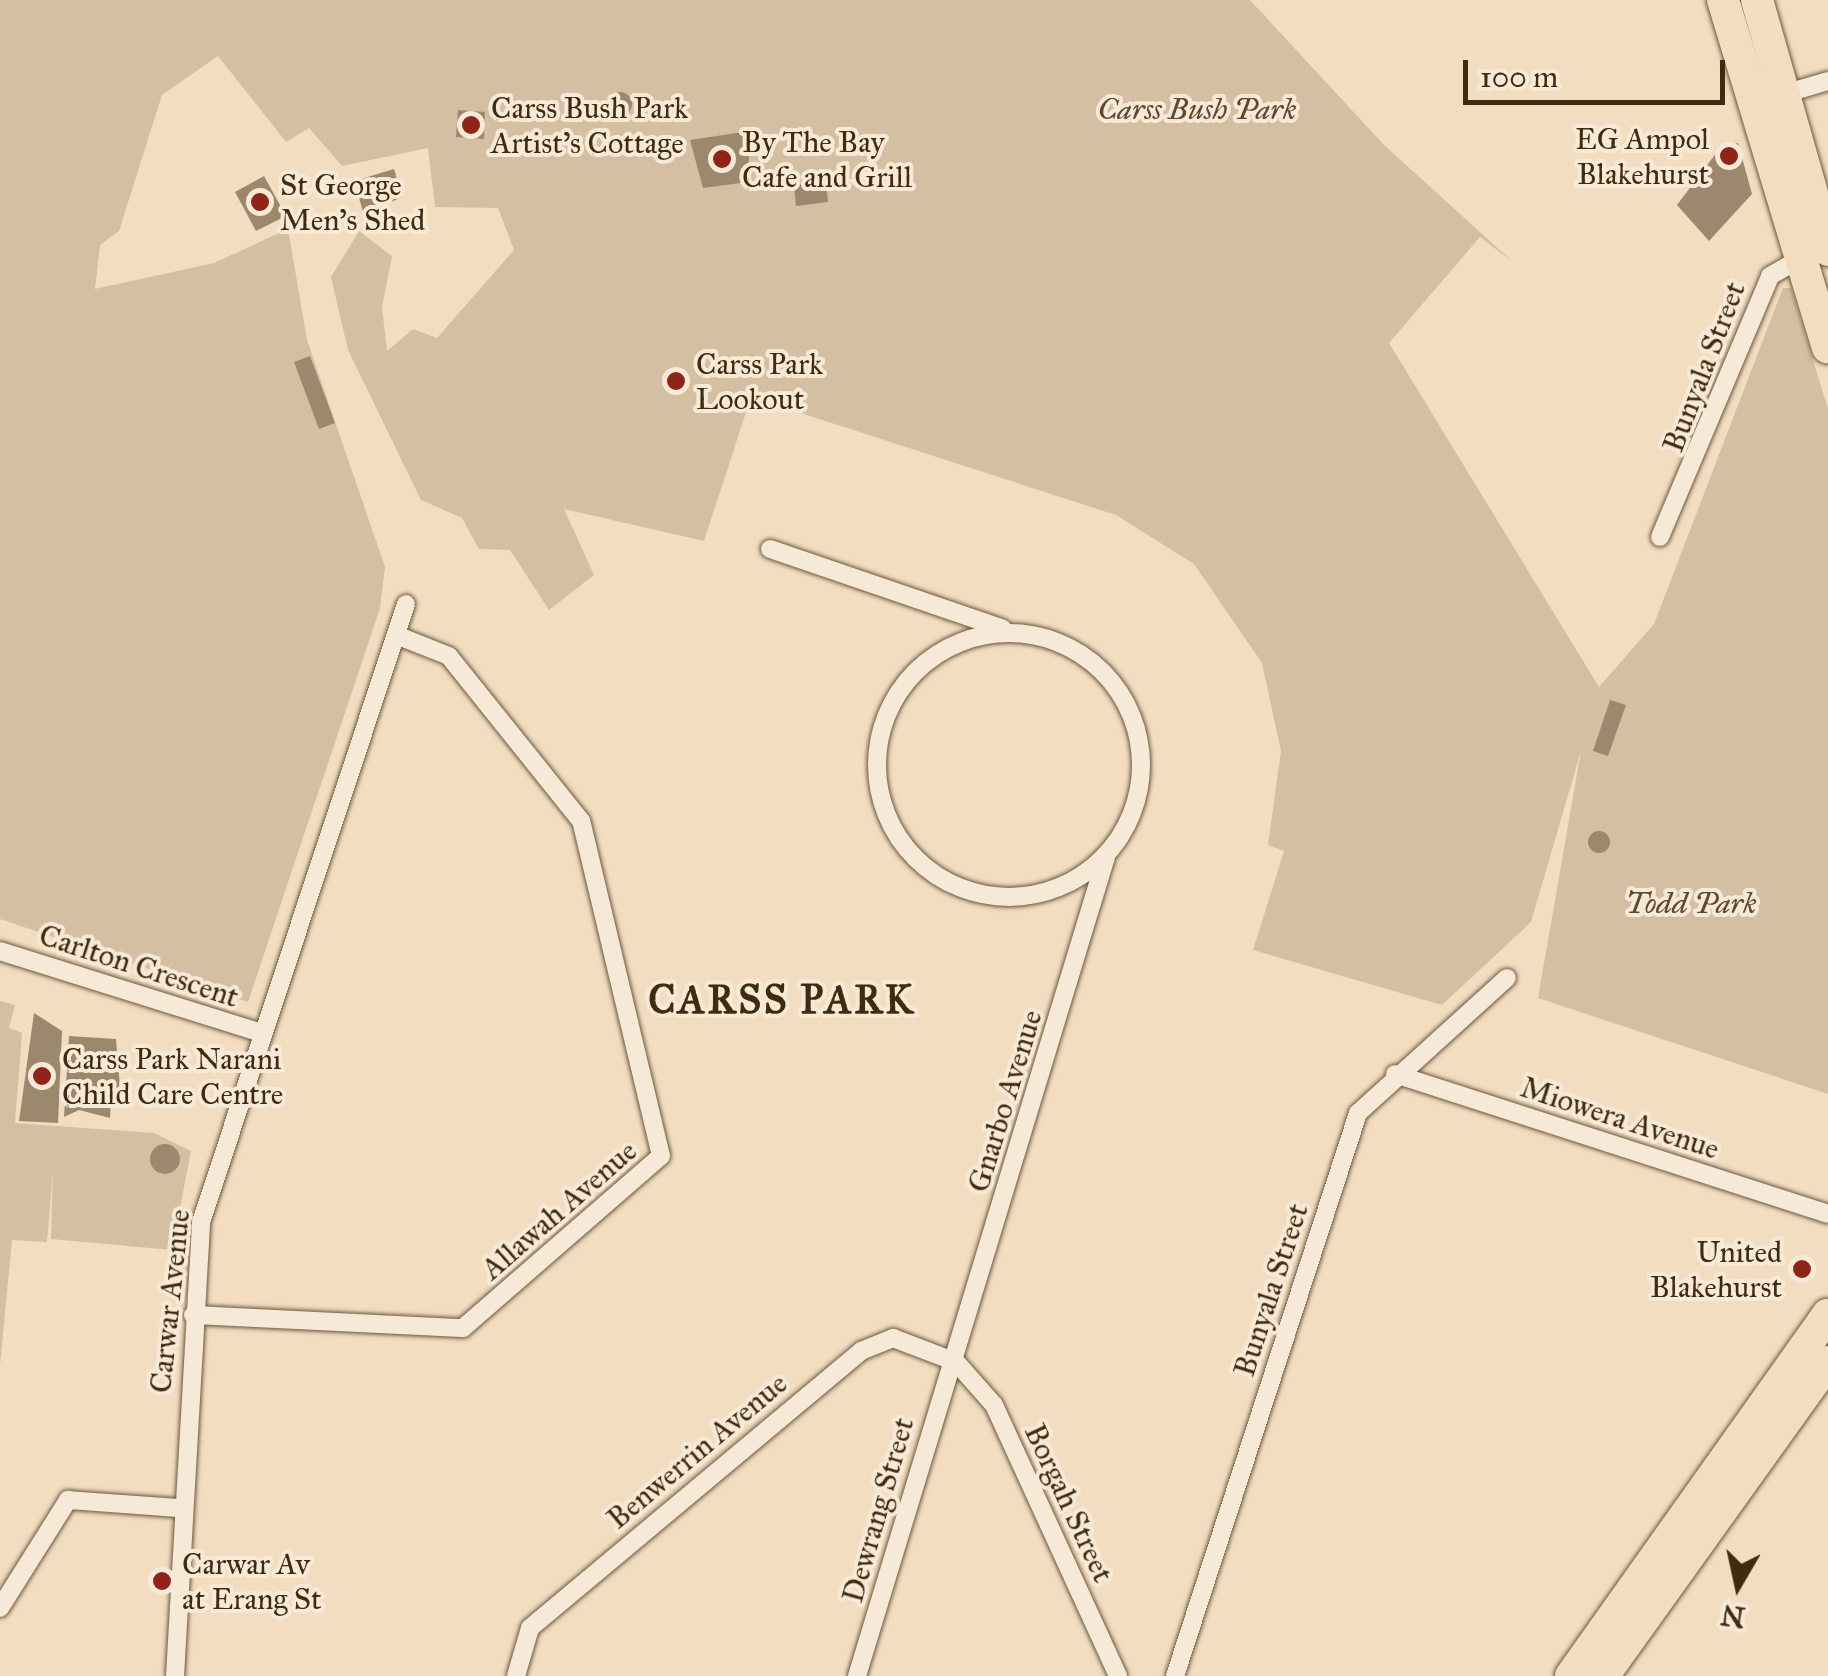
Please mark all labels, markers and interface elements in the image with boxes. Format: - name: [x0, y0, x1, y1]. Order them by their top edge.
- scale bar: [1468, 40, 1730, 102]
- text: 100 m: [1480, 59, 1558, 95]
- place label: Carss Bush Park Artist's Cottage: [491, 90, 688, 160]
- park label: Carss Bush Park: [1098, 91, 1296, 127]
- marker: Carss Bush Park Artist's Cottage: [460, 114, 482, 136]
- place label: EG Ampol Blakehurst: [1575, 121, 1709, 192]
- place label: By The Bay Cafe and Grill: [742, 124, 912, 194]
- marker: EG Ampol Blakehurst: [1718, 145, 1740, 167]
- marker: By The Bay Cafe and Grill: [711, 148, 733, 170]
- place label: St George Men's Shed: [280, 167, 425, 238]
- marker: St George Men's Shed: [249, 191, 271, 213]
- street label: Bunyala Street: [1655, 277, 1753, 457]
- place label: Carss Park Lookout: [696, 346, 823, 416]
- marker: Carss Park Lookout: [665, 370, 687, 392]
- park label: Todd Park: [1625, 885, 1757, 921]
- street label: Carlton Crescent: [35, 917, 243, 1015]
- district label: CARSS PARK: [648, 976, 916, 1024]
- street label: Gnarbo Avenue: [960, 1006, 1050, 1196]
- place label: Carss Park Narani Child Care Centre: [62, 1041, 283, 1112]
- marker: Carss Park Narani Child Care Centre: [31, 1065, 53, 1087]
- street label: Miowera Avenue: [1516, 1069, 1724, 1167]
- street label: Allawah Avenue: [474, 1133, 644, 1287]
- street label: Bunyala Street: [1226, 1199, 1316, 1381]
- street label: Carwar Avenue: [142, 1207, 198, 1395]
- place label: United Blakehurst: [1650, 1234, 1782, 1304]
- marker: United Blakehurst: [1791, 1258, 1813, 1280]
- street label: Benwerrin Avenue: [600, 1365, 794, 1537]
- street label: Dewrang Street: [834, 1413, 922, 1607]
- street label: Borgah Street: [1017, 1418, 1121, 1588]
- north arrow: [1688, 1536, 1788, 1636]
- place label: Carwar Av at Erang St: [182, 1546, 322, 1616]
- marker: Carwar Av at Erang St: [151, 1570, 173, 1592]
- text: N: [1719, 1597, 1748, 1635]

